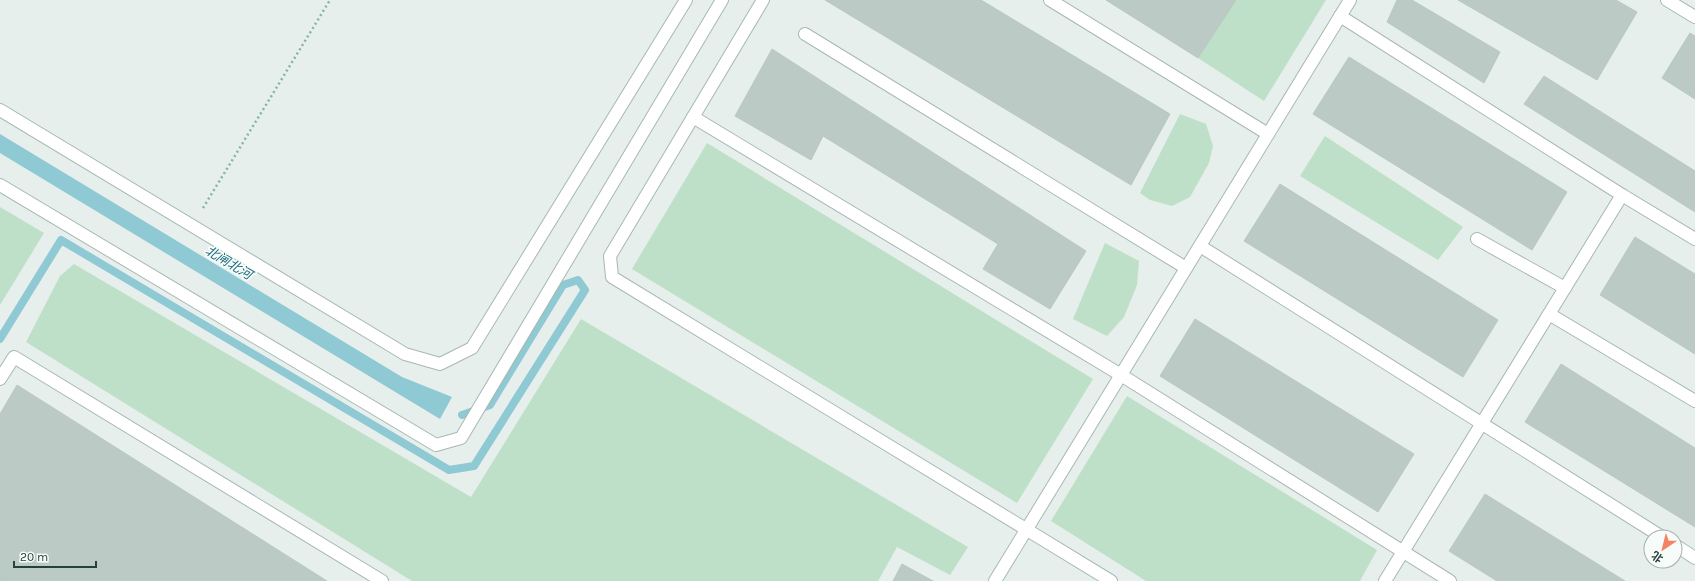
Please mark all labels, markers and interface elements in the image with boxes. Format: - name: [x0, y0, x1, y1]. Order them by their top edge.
- water label: 北闸北河: [203, 243, 257, 284]
- north arrow: [1643, 529, 1683, 569]
- scale bar: [14, 543, 96, 569]
- text: 北: [1649, 548, 1666, 565]
- text: 20 m: [20, 550, 48, 564]

